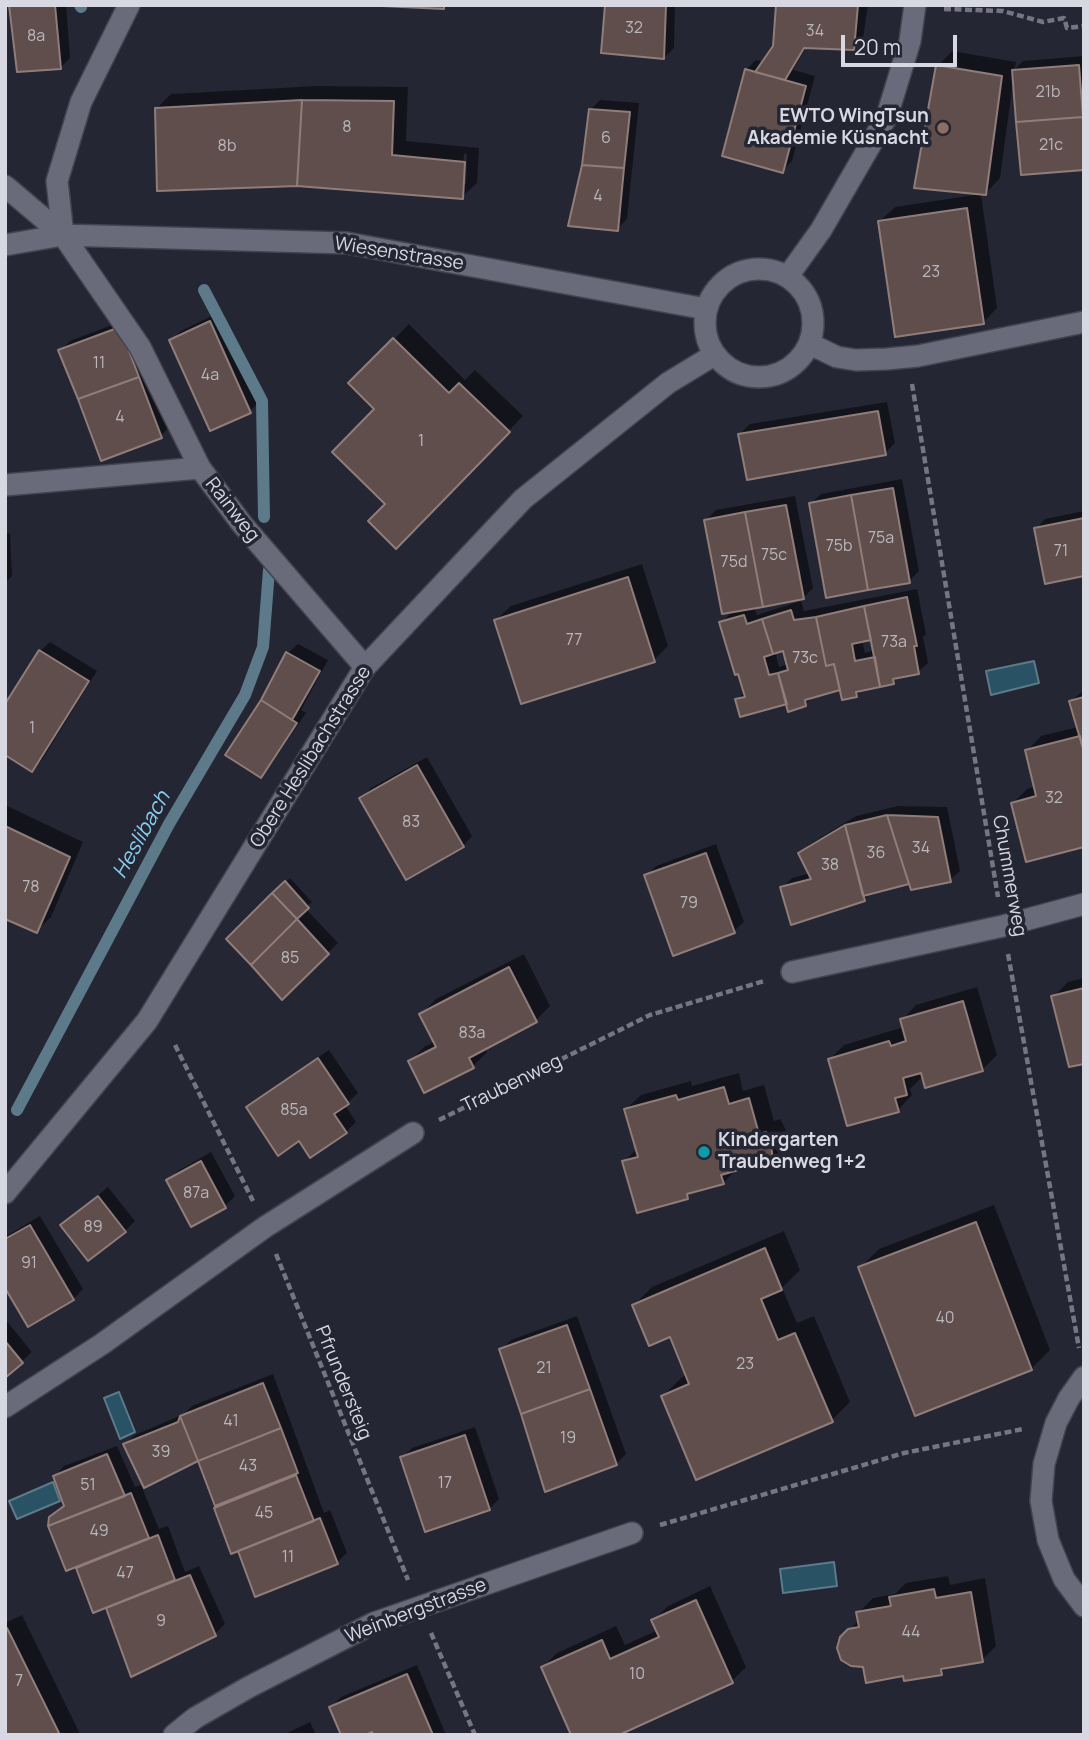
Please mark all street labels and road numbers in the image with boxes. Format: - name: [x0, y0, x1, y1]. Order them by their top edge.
- street label: Wiesenstrasse: [333, 233, 465, 275]
- street label: Rainweg: [200, 474, 264, 546]
- street label: Obere Heslibachstrasse: [246, 662, 376, 852]
- street label: Chummerweg: [987, 814, 1031, 938]
- street label: Traubenweg: [458, 1050, 566, 1118]
- street label: Pfrundersteig: [310, 1323, 376, 1443]
- street label: Weinbergstrasse: [342, 1574, 490, 1648]

